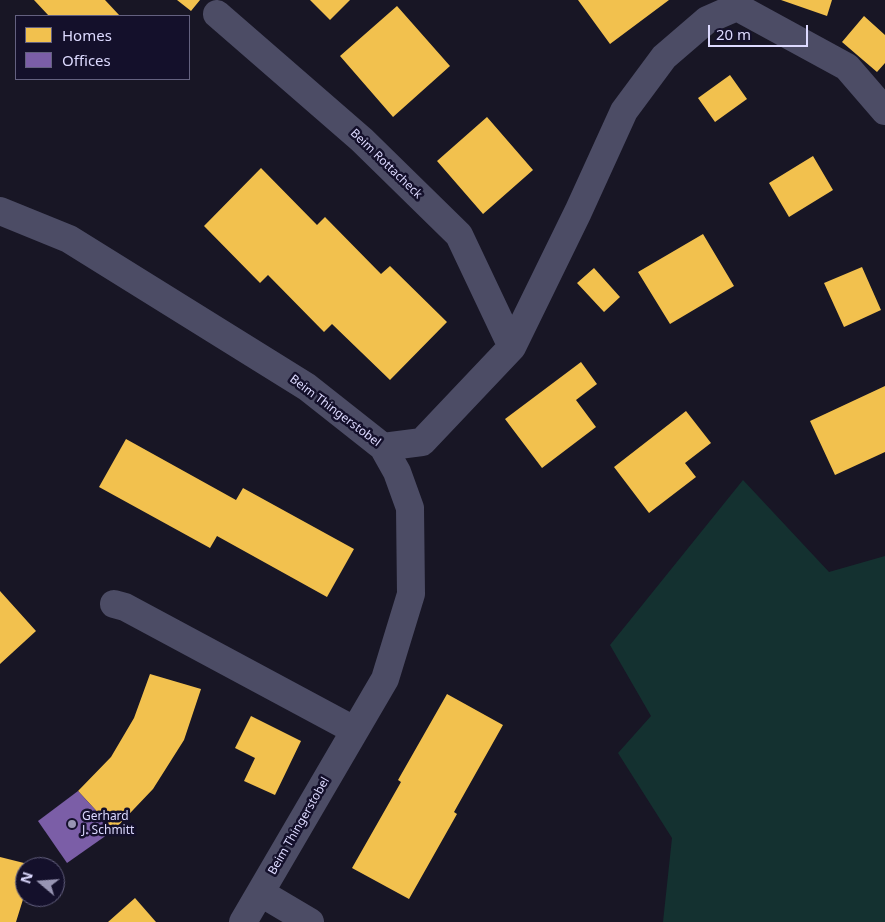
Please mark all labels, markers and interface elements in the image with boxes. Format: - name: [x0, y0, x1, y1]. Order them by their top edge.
- legend: [15, 15, 190, 80]
- scale bar: [710, 15, 810, 47]
- text: 20 m: [716, 24, 751, 44]
- text: Homes: [62, 25, 112, 45]
- text: Offices: [62, 50, 111, 70]
- street label: Beim Rottacheck: [347, 126, 425, 202]
- street label: Beim Thingerstobel: [287, 372, 383, 450]
- street label: Beim Thingerstobel: [265, 775, 333, 877]
- place label: Gerhard J. Schmitt: [82, 810, 134, 838]
- marker: Gerhard J. Schmitt: [66, 818, 78, 830]
- north arrow: [15, 857, 65, 907]
- text: N: [15, 869, 37, 886]

